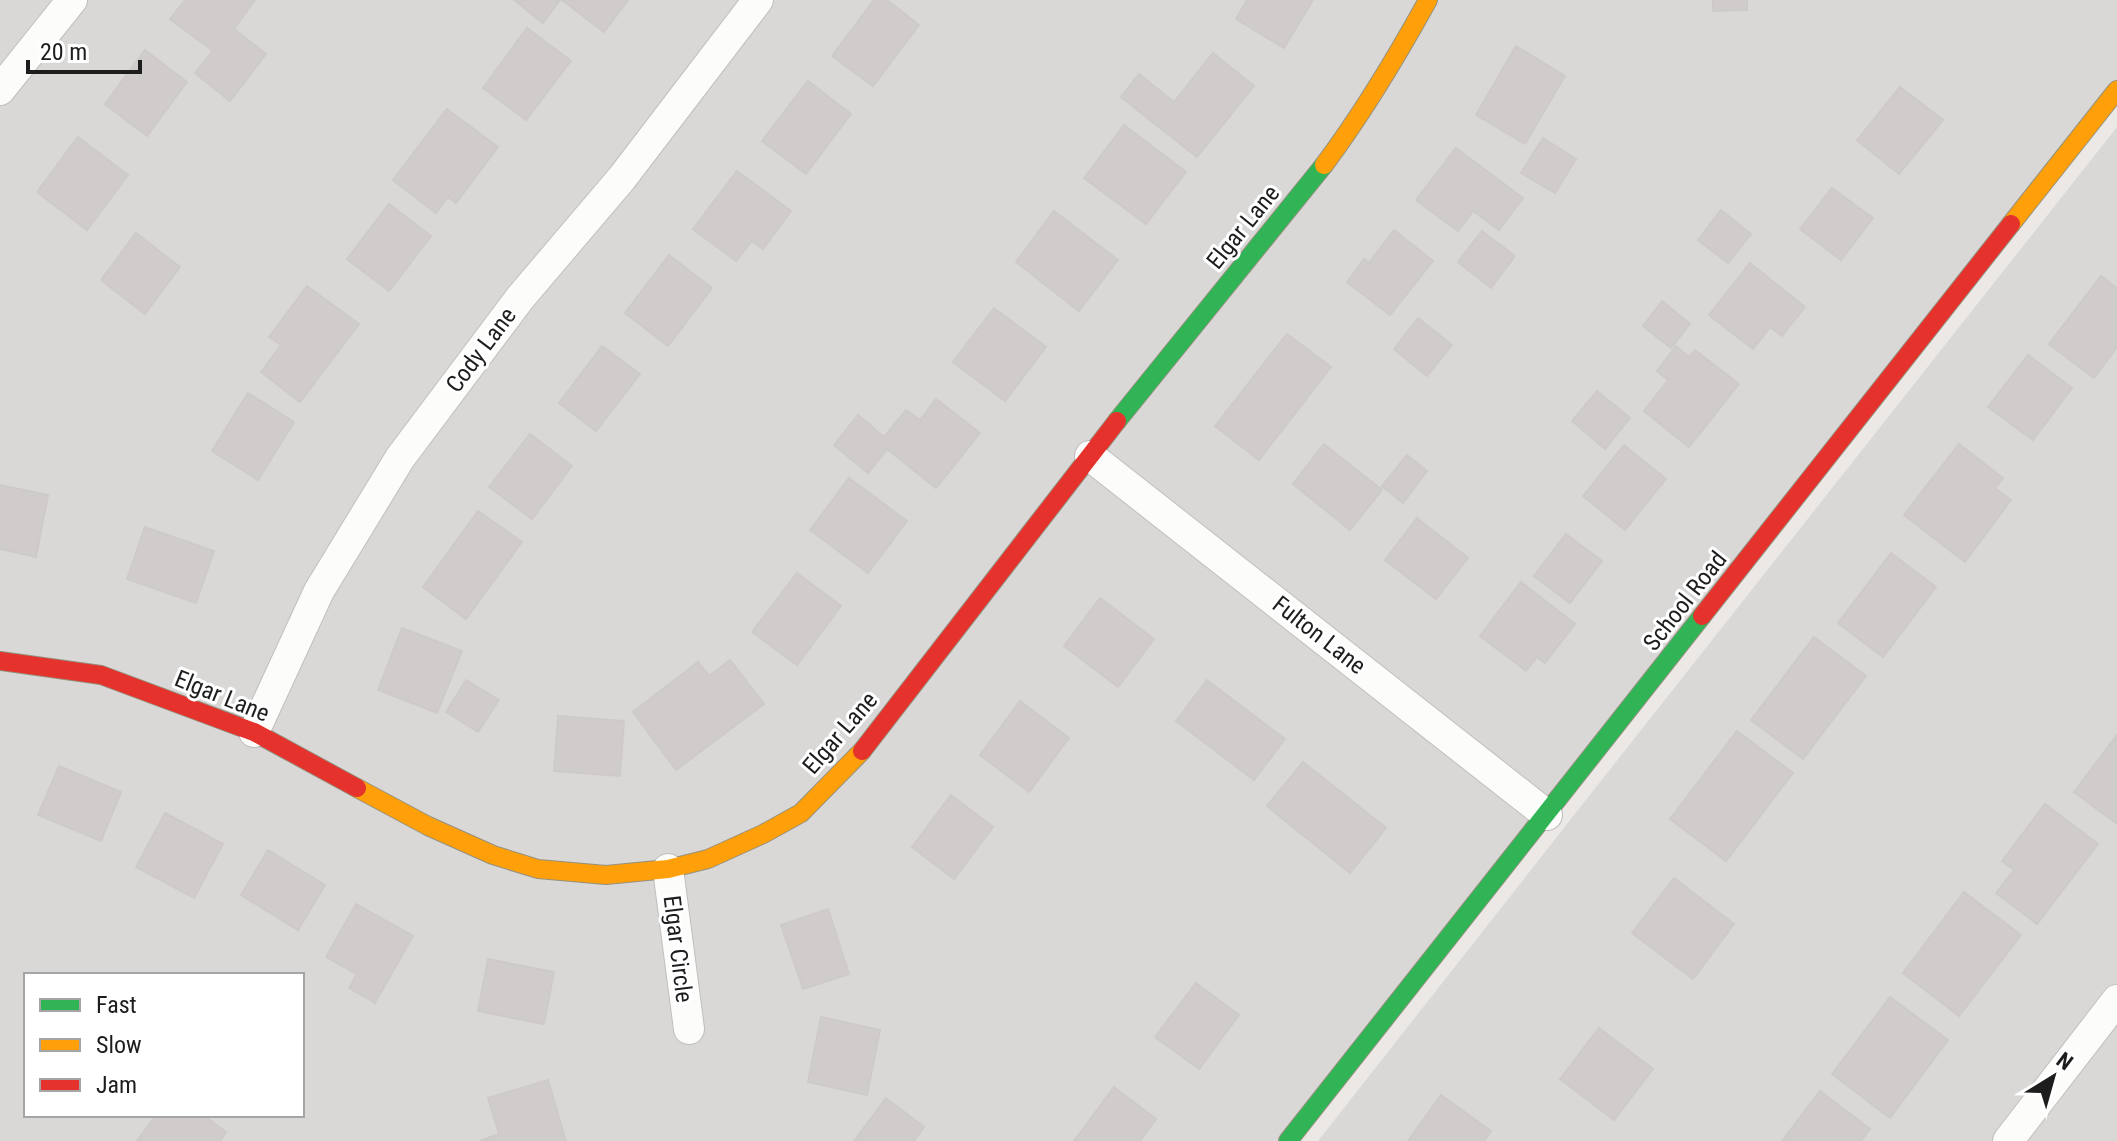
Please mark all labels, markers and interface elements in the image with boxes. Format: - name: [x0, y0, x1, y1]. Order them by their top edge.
- scale bar: [28, 24, 140, 74]
- text: 20 m: [40, 38, 87, 66]
- street label: Elgar Lane: [1201, 180, 1285, 274]
- street label: Cody Lane: [440, 302, 522, 398]
- street label: School Road: [1638, 546, 1732, 656]
- street label: Fulton Lane: [1267, 590, 1371, 680]
- street label: Elgar Lane: [171, 664, 273, 728]
- street label: Elgar Lane: [797, 686, 883, 780]
- street label: Elgar Circle: [658, 894, 698, 1004]
- legend: [24, 973, 304, 1117]
- text: Fast: [96, 991, 137, 1019]
- text: Slow: [96, 1031, 142, 1059]
- north arrow: [2013, 1037, 2093, 1117]
- text: N: [2052, 1047, 2078, 1075]
- text: Jam: [96, 1071, 137, 1099]

